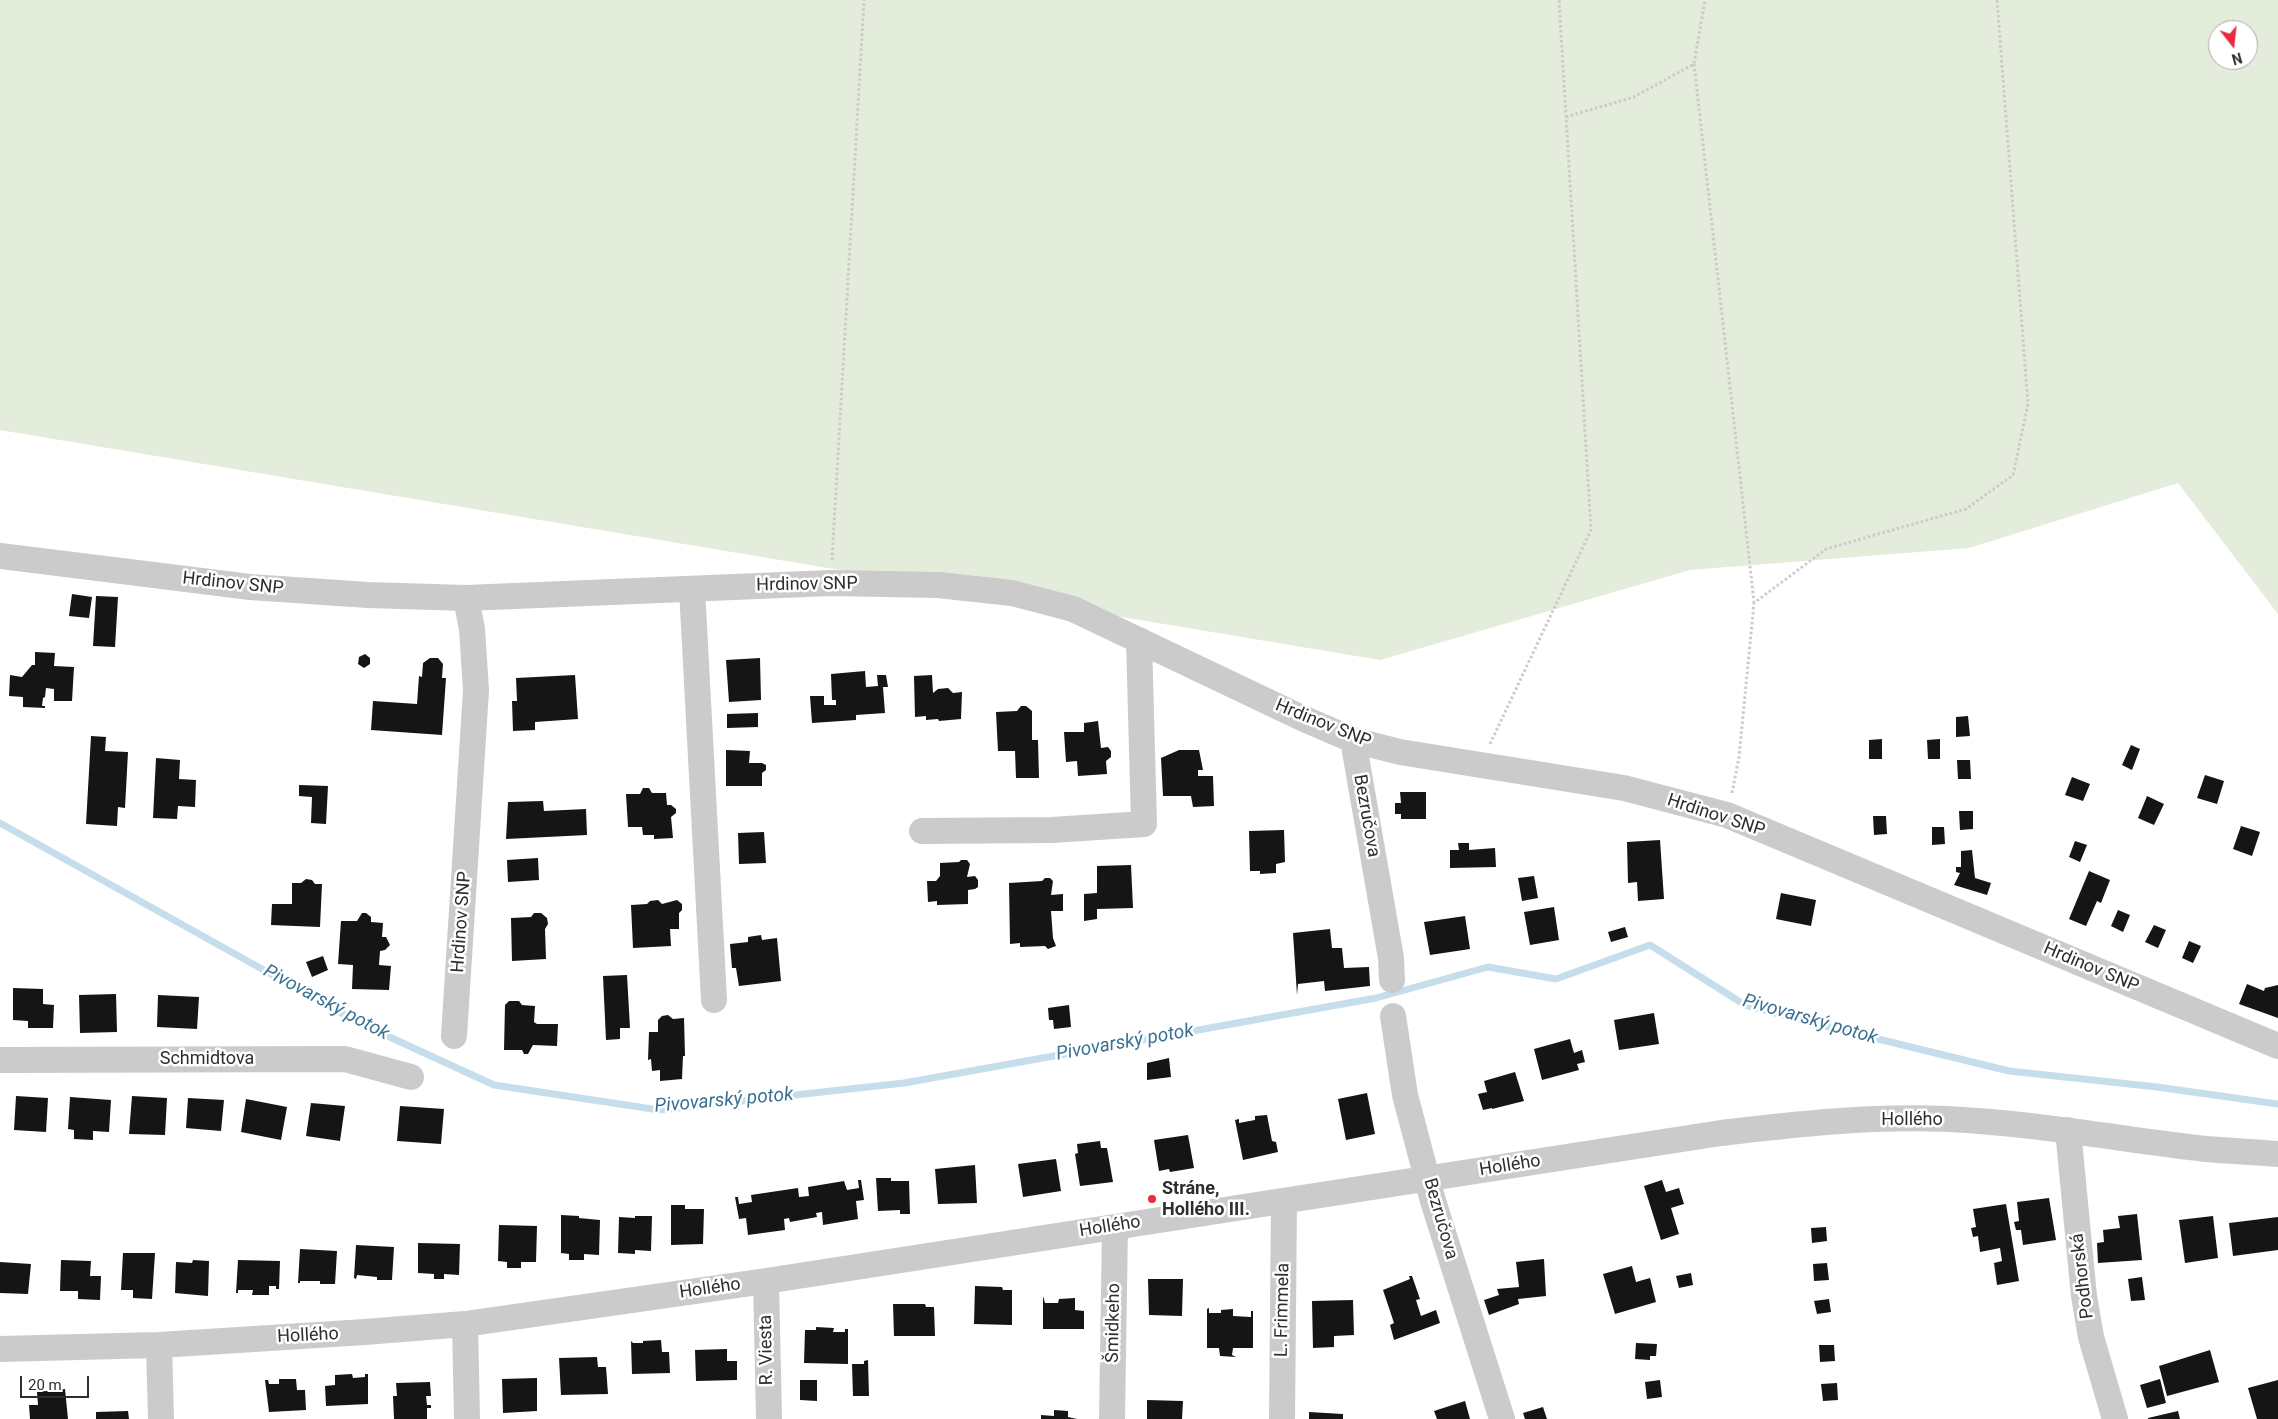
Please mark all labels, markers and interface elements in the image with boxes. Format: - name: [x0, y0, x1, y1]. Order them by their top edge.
- north arrow: [2208, 20, 2258, 70]
- text: N: [2230, 49, 2244, 68]
- street label: Hrdinov SNP: [181, 568, 285, 600]
- street label: Hrdinov SNP: [756, 573, 858, 597]
- street label: Hrdinov SNP: [1272, 695, 1374, 753]
- street label: Bezručova: [1348, 773, 1384, 859]
- street label: Hrdinov SNP: [1664, 790, 1768, 842]
- street label: Hrdinov SNP: [448, 871, 476, 973]
- street label: Hrdinov SNP: [2040, 938, 2142, 998]
- water label: Pivovarský potok: [259, 960, 393, 1046]
- water label: Pivovarský potok: [1740, 990, 1880, 1050]
- water label: Pivovarský potok: [1055, 1020, 1195, 1066]
- street label: Schmidtova: [160, 1048, 254, 1070]
- water label: Pivovarský potok: [654, 1084, 794, 1118]
- street label: Hollého: [1881, 1109, 1943, 1131]
- street label: Hollého: [1478, 1151, 1542, 1181]
- street label: Bezručova: [1418, 1176, 1462, 1262]
- place label: Stráne, Hollého III.: [1162, 1178, 1250, 1220]
- marker: Stráne, Hollého III.: [1146, 1193, 1158, 1205]
- street label: Hollého: [1078, 1212, 1142, 1242]
- street label: Podhorská: [2067, 1232, 2099, 1320]
- street label: L. Frimmela: [1271, 1263, 1295, 1357]
- street label: Hollého: [678, 1274, 742, 1304]
- street label: Šmidkeho: [1103, 1283, 1125, 1363]
- street label: R. Viesta: [756, 1314, 778, 1386]
- street label: Hollého: [277, 1324, 339, 1348]
- scale bar: [22, 1366, 91, 1398]
- text: 20 m: [28, 1376, 62, 1394]

